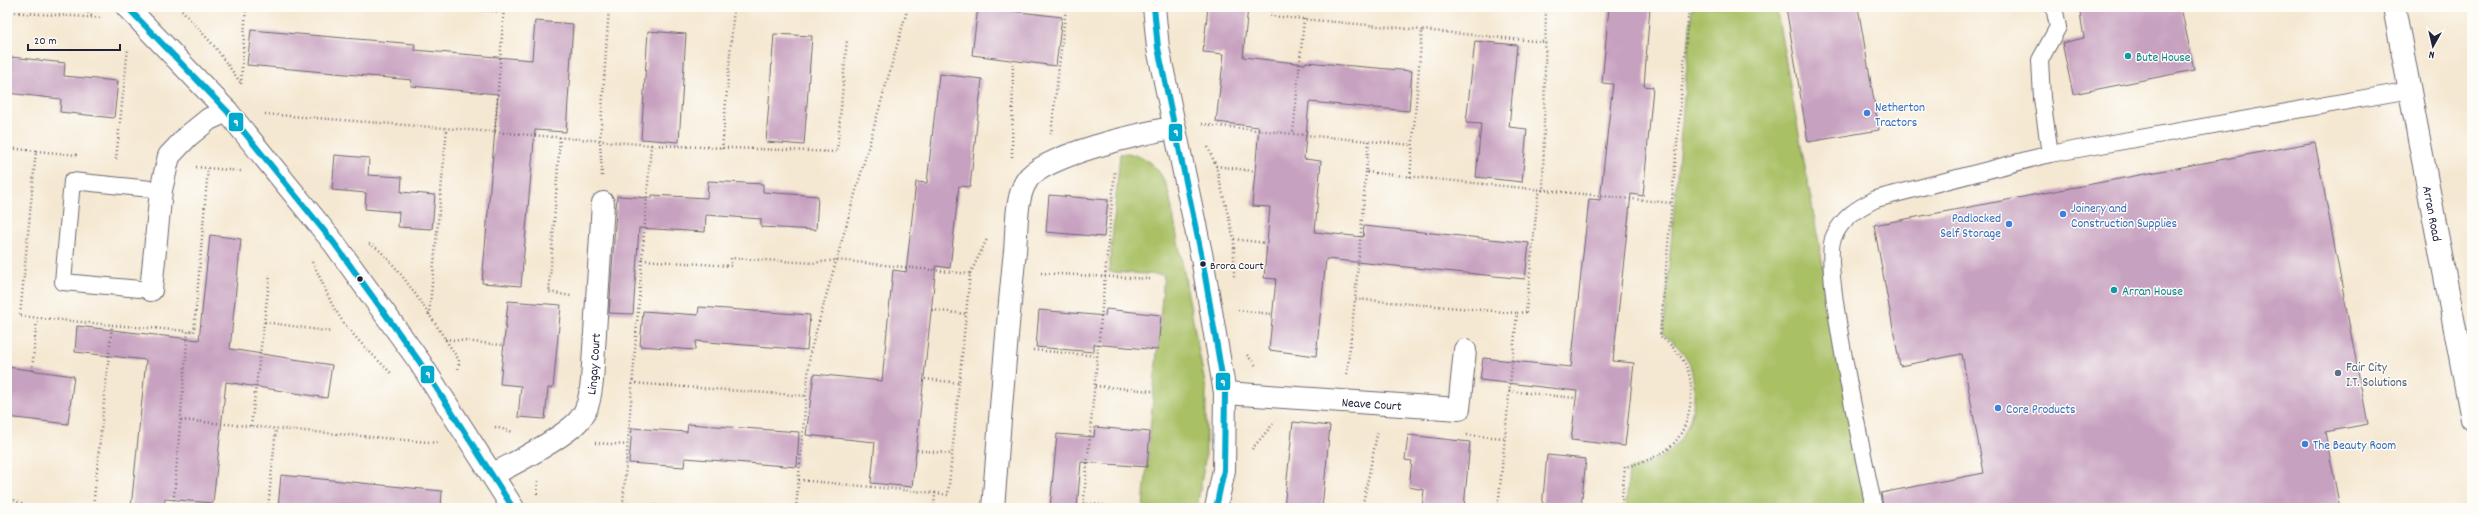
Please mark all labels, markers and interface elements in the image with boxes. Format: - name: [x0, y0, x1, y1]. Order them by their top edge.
- scale bar: [28, 26, 120, 52]
- north arrow: [2413, 26, 2453, 66]
- text: 20 m: [34, 33, 57, 50]
- text: N: [2428, 46, 2436, 62]
- place label: Bute House: [2136, 49, 2191, 68]
- marker: Bute House: [2123, 51, 2133, 61]
- place label: Netherton Tractors: [1875, 99, 1925, 133]
- marker: Netherton Tractors: [1862, 108, 1872, 118]
- line badge: 9: [228, 112, 244, 132]
- text: 9: [233, 116, 239, 132]
- line badge: 9: [1168, 123, 1183, 142]
- text: 9: [1173, 126, 1179, 142]
- street label: Arran Road: [2416, 184, 2445, 243]
- place label: Joinery and Construction Supplies: [2071, 200, 2177, 234]
- marker: Joinery and Construction Supplies: [2058, 209, 2068, 219]
- place label: Padlocked Self Storage: [1940, 210, 2001, 244]
- marker: Padlocked Self Storage: [2004, 219, 2014, 229]
- place label: Brora Court: [1210, 258, 1264, 275]
- marker: Brora Court: [1198, 259, 1208, 269]
- unlabelled marker: [355, 274, 365, 284]
- place label: Arran House: [2122, 283, 2183, 302]
- marker: Arran House: [2109, 285, 2119, 295]
- street label: Lingay Court: [583, 333, 607, 396]
- place label: Fair City I.T. Solutions: [2346, 359, 2407, 393]
- line badge: 9: [420, 365, 435, 384]
- text: 9: [425, 368, 431, 384]
- marker: Fair City I.T. Solutions: [2333, 368, 2343, 378]
- line badge: 9: [1215, 372, 1231, 391]
- text: 9: [1220, 376, 1226, 392]
- street label: Neave Court: [1341, 394, 1402, 417]
- place label: Core Products: [2006, 401, 2075, 420]
- marker: Core Products: [1993, 403, 2003, 413]
- place label: The Beauty Room: [2313, 437, 2396, 456]
- marker: The Beauty Room: [2300, 439, 2310, 449]

